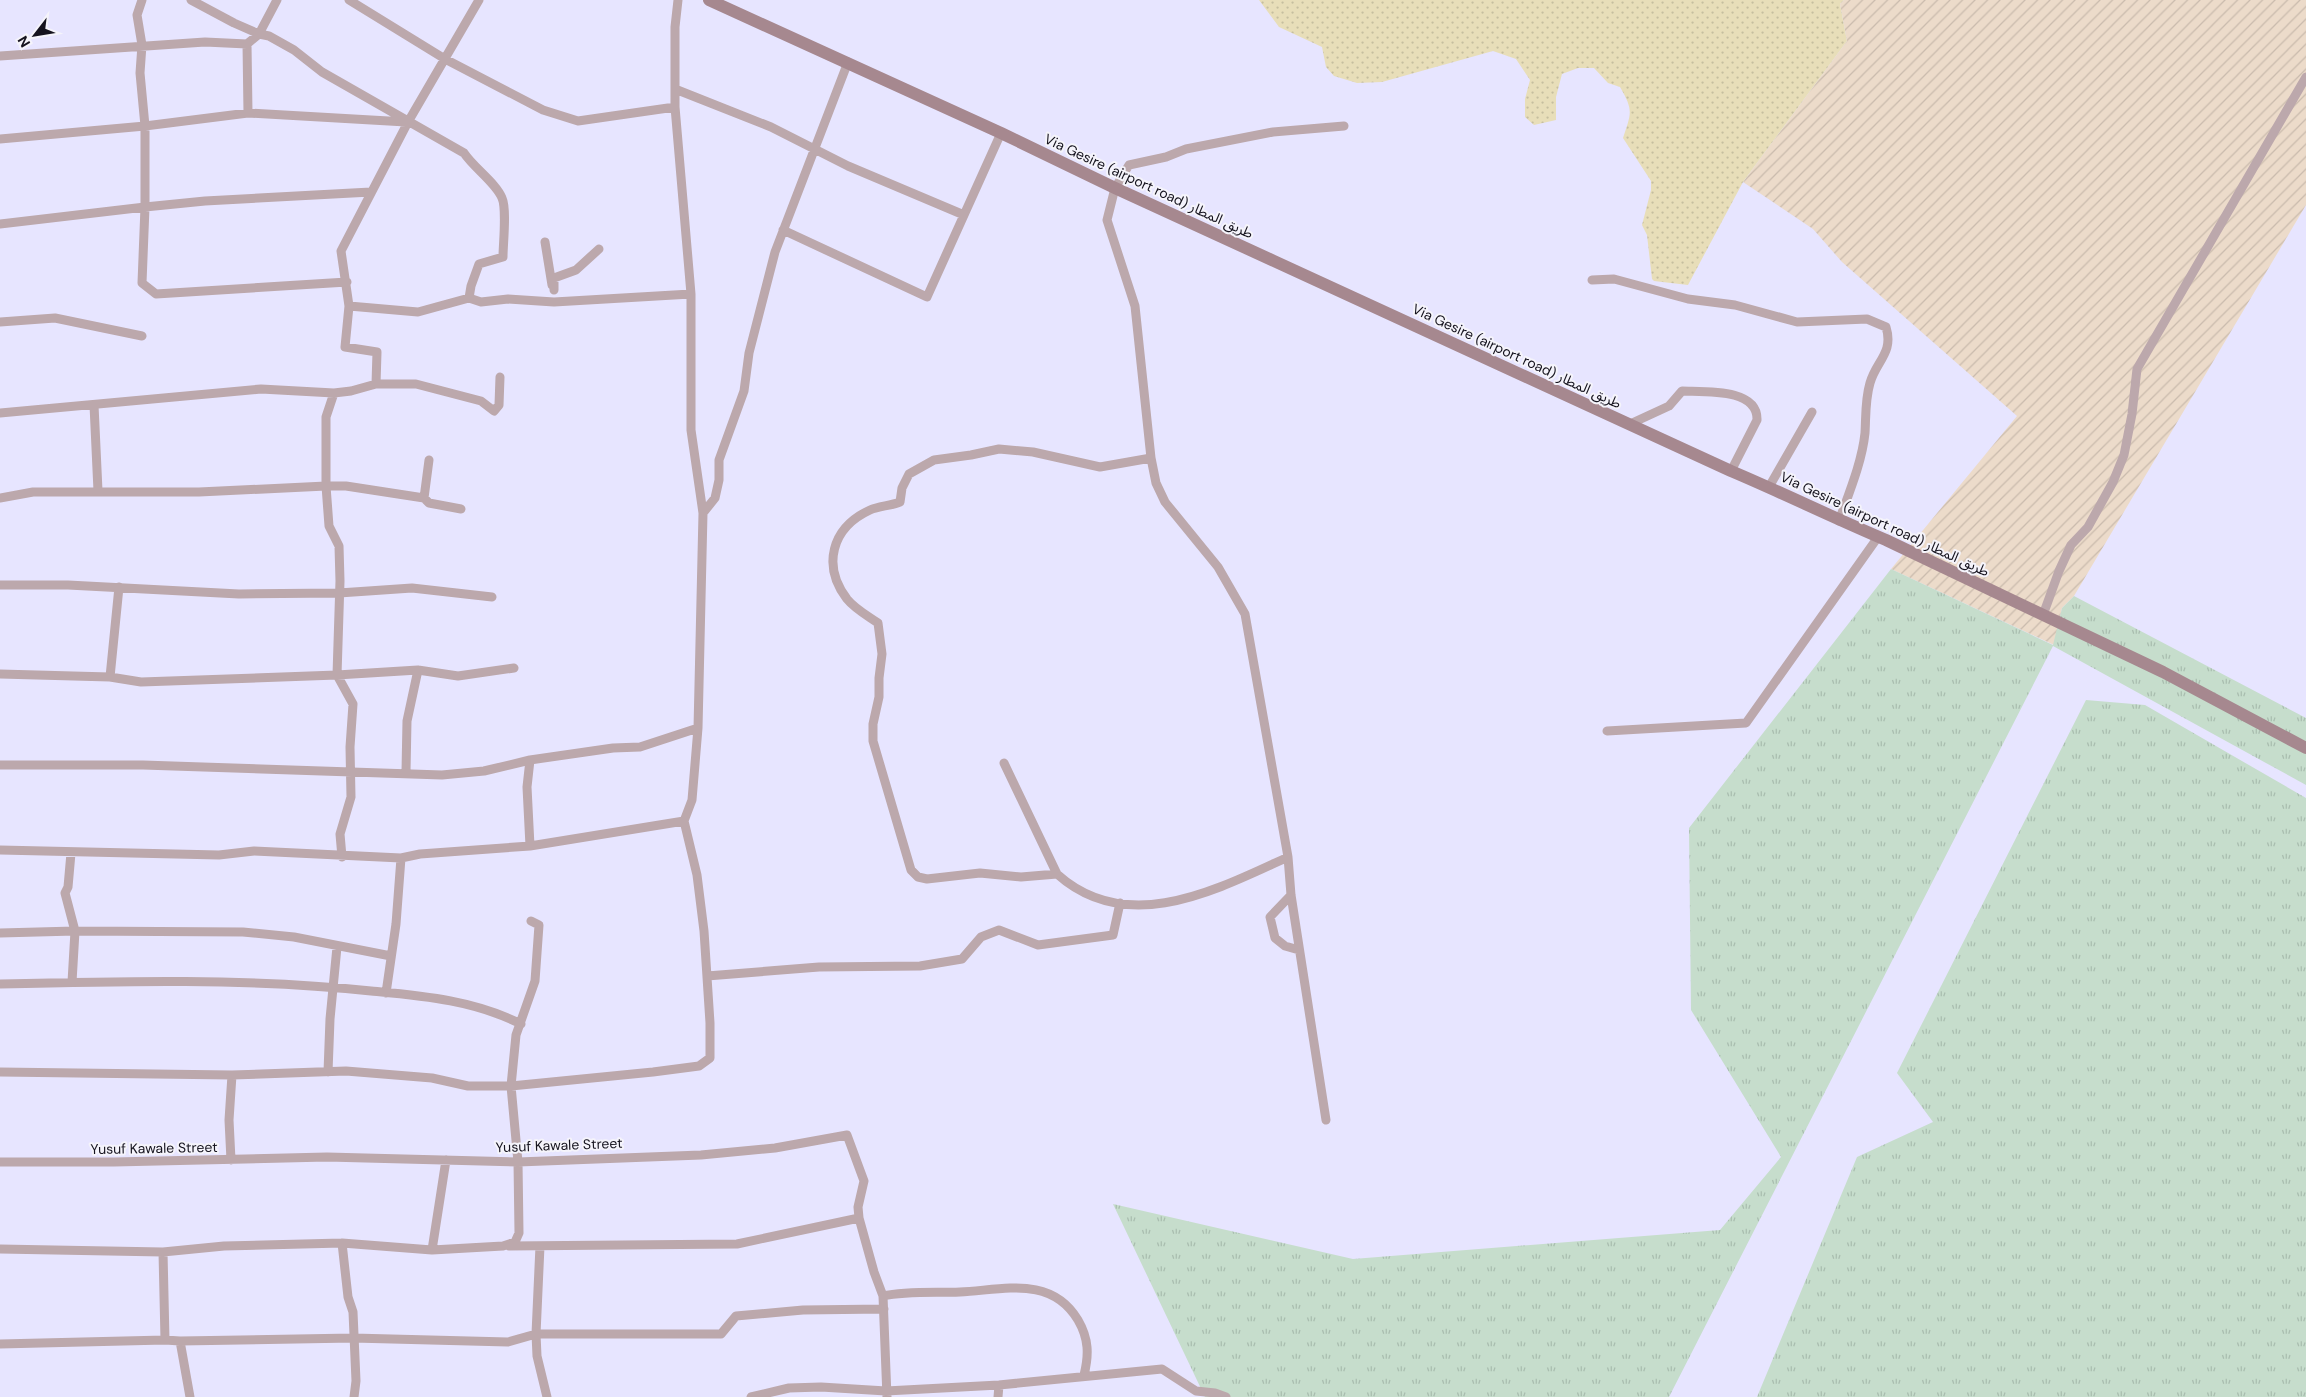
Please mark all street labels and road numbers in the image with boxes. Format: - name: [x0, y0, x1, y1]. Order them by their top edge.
- street label: Via Gesire (airport road) طريق المطار: [1041, 130, 1256, 243]
- street label: Via Gesire (airport road) طريق المطار: [1409, 300, 1624, 413]
- street label: Via Gesire (airport road) طريق المطار: [1777, 468, 1992, 581]
- street label: Yusuf Kawale Street: [495, 1134, 623, 1156]
- street label: Yusuf Kawale Street: [90, 1138, 218, 1158]

